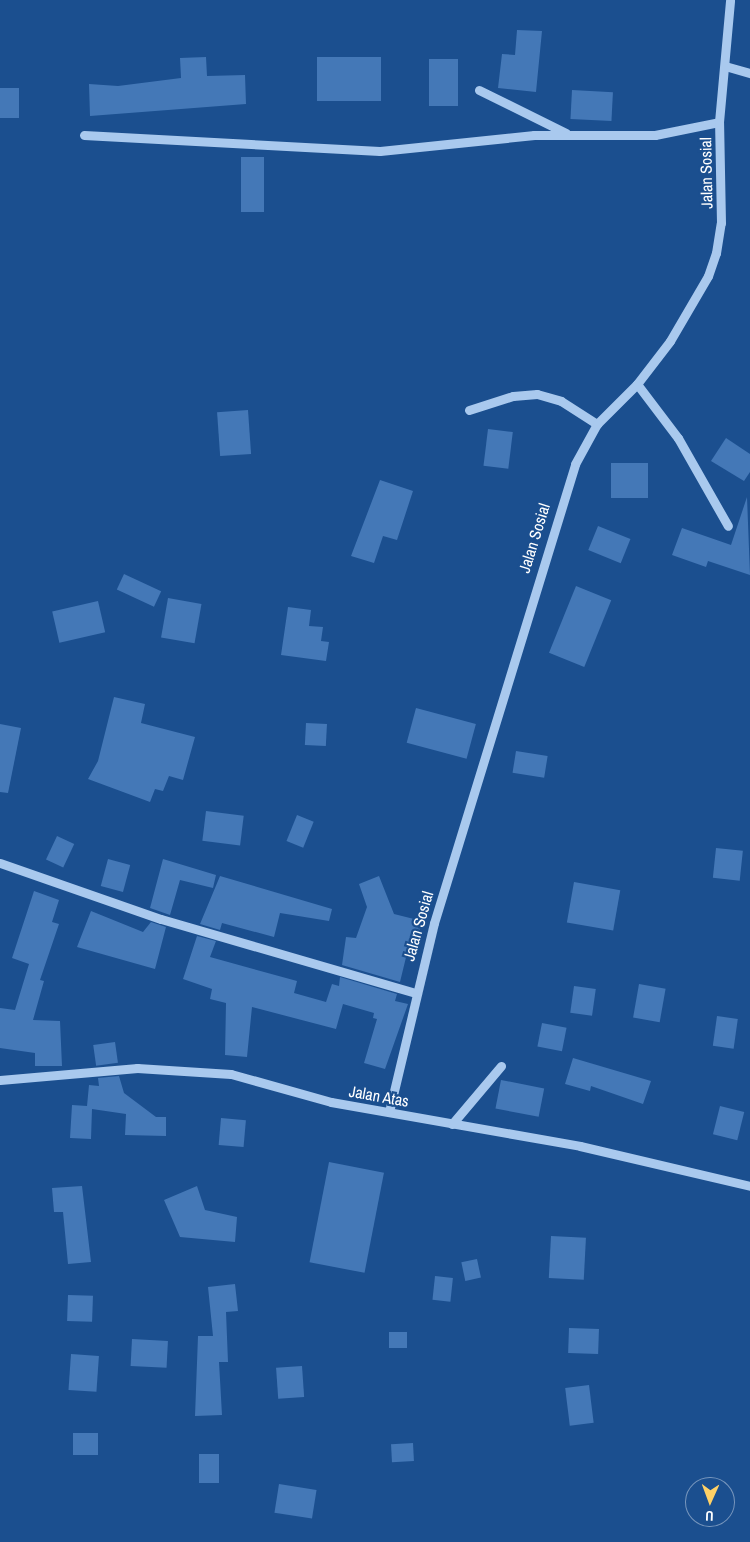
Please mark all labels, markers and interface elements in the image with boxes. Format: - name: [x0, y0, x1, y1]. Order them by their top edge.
- street label: Jalan Sosial: [696, 137, 716, 209]
- street label: Jalan Sosial: [514, 501, 554, 575]
- street label: Jalan Sosial: [399, 889, 437, 963]
- street label: Jalan Atas: [347, 1081, 411, 1111]
- north arrow: [685, 1477, 735, 1527]
- text: U: [705, 1507, 714, 1525]

